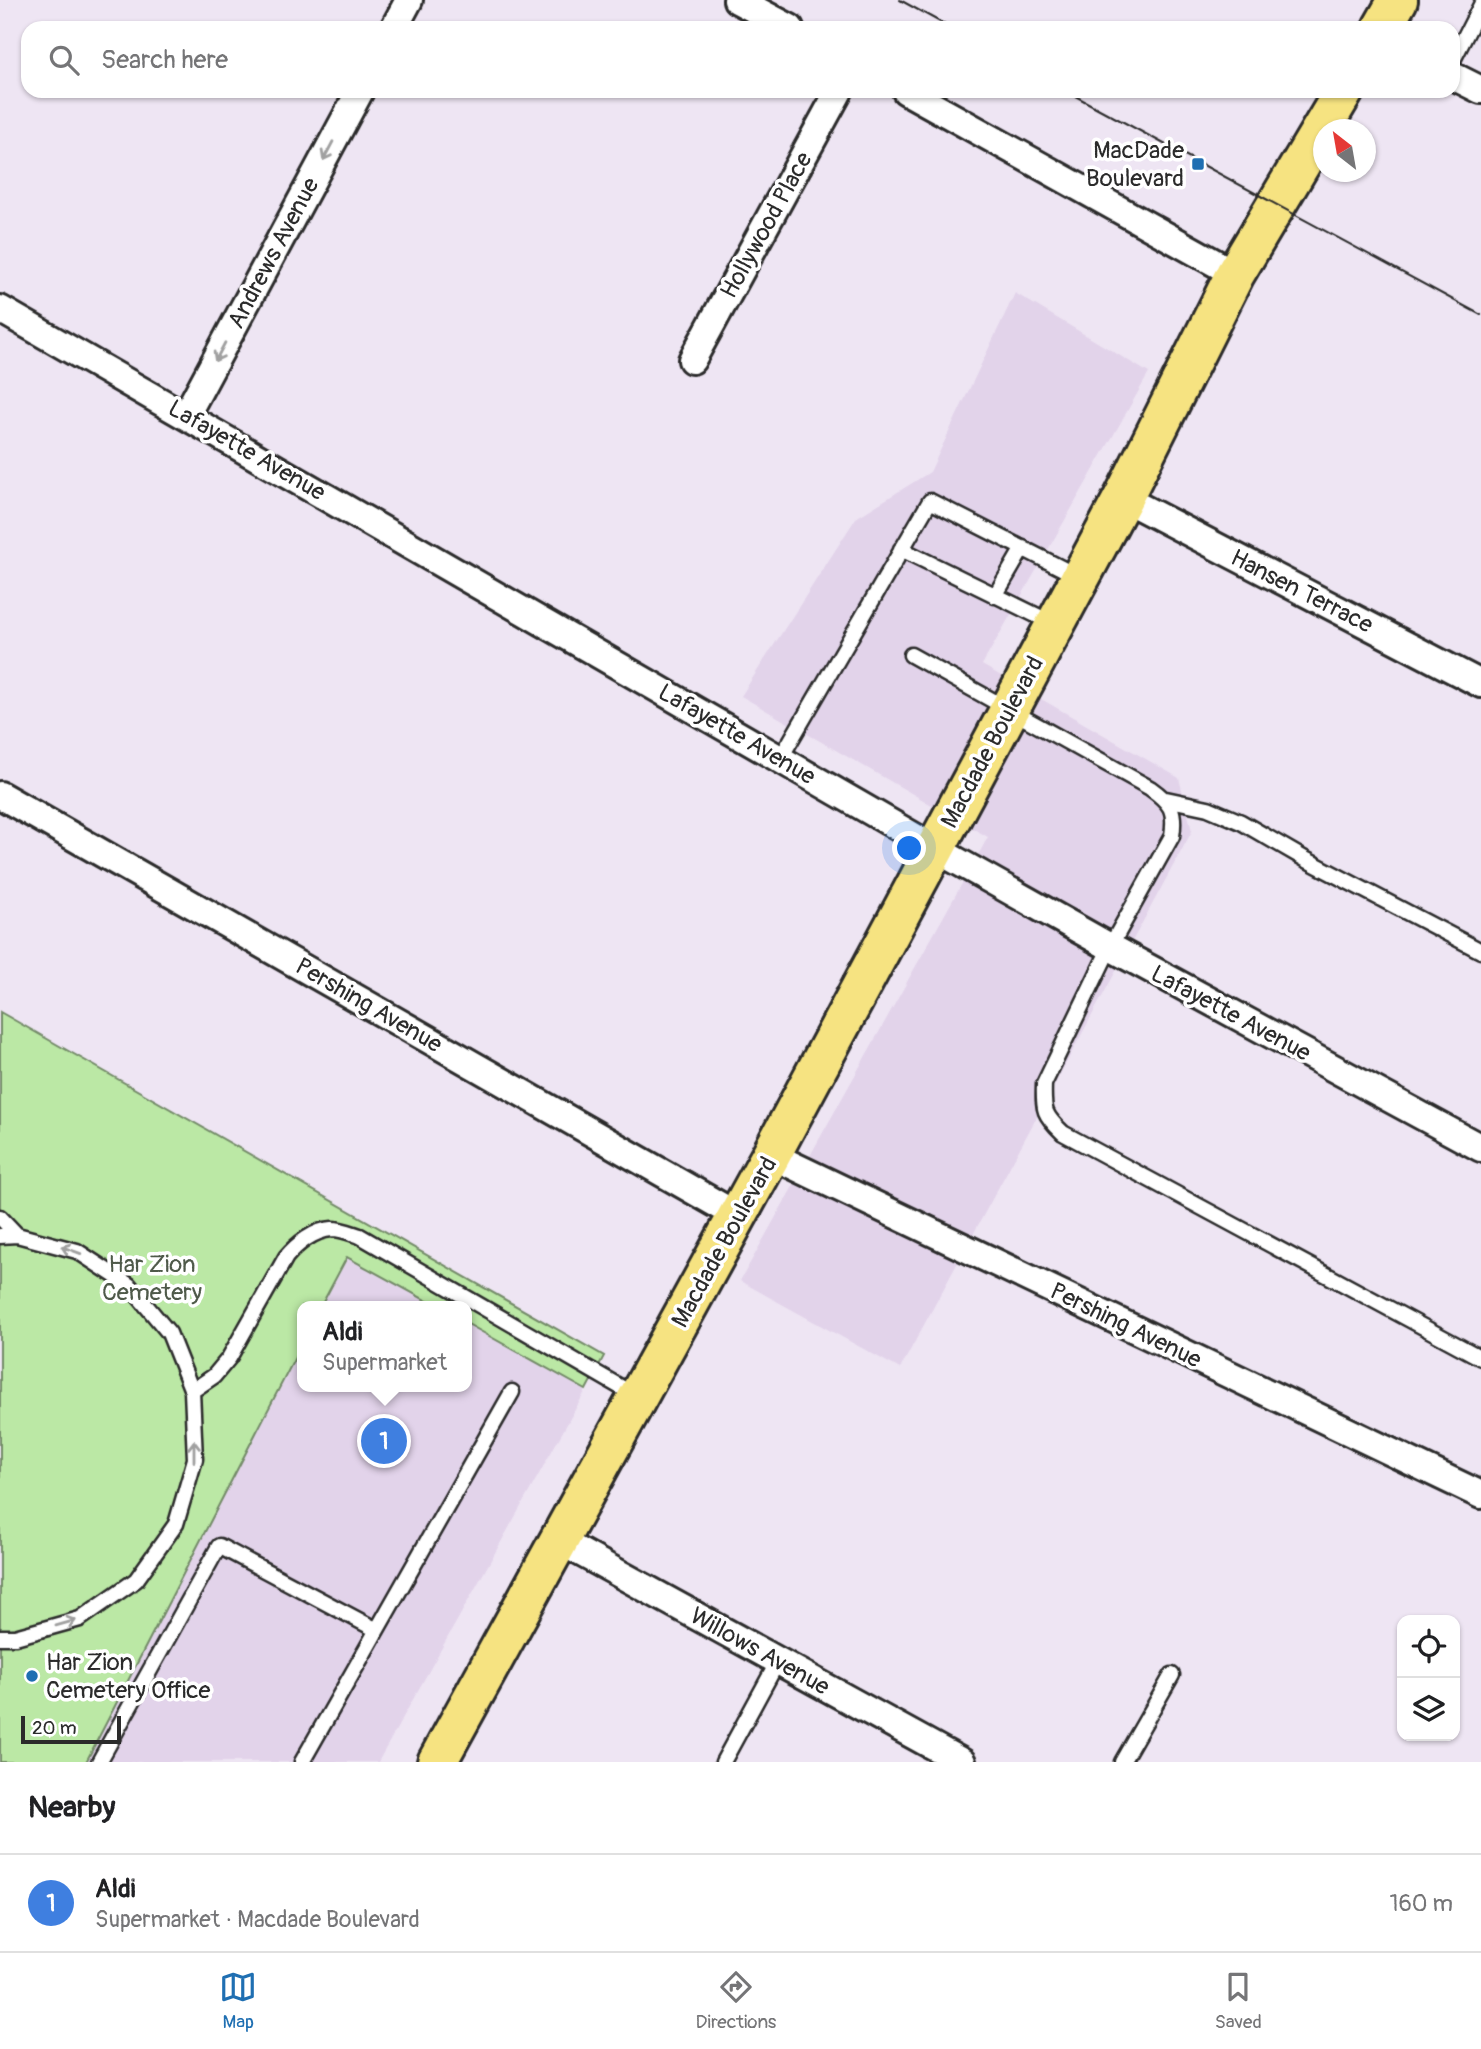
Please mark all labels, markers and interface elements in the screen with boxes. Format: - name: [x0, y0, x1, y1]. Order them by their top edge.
- search box: [21, 21, 1460, 98]
- icon: search: [45, 41, 83, 79]
- text: Search here: [101, 44, 228, 76]
- north arrow: [1313, 119, 1376, 182]
- place label: MacDade Boulevard: [1086, 136, 1184, 193]
- one-way arrow: [320, 140, 334, 161]
- street label: Hollywood Place: [714, 147, 819, 303]
- marker: MacDade Boulevard: [1190, 156, 1206, 172]
- street label: Andrews Avenue: [221, 173, 325, 334]
- one-way arrow: [213, 341, 227, 361]
- street label: Lafayette Avenue: [163, 394, 331, 507]
- street label: Hansen Terrace: [1226, 543, 1378, 640]
- street label: Macdade Boulevard: [935, 651, 1050, 833]
- street label: Lafayette Avenue: [653, 678, 821, 791]
- your location: [892, 831, 926, 865]
- street label: Pershing Avenue: [290, 952, 447, 1059]
- street label: Lafayette Avenue: [1146, 959, 1316, 1068]
- street label: Macdade Boulevard: [666, 1152, 783, 1333]
- one-way arrow: [61, 1243, 83, 1255]
- park label: Har Zion Cemetery: [102, 1250, 202, 1307]
- street label: Pershing Avenue: [1045, 1276, 1206, 1375]
- popup: [297, 1301, 472, 1392]
- text: Aldi: [322, 1316, 362, 1348]
- text: Supermarket: [322, 1348, 447, 1377]
- pin: 1: [361, 1415, 407, 1467]
- one-way arrow: [187, 1439, 201, 1462]
- street label: Willows Avenue: [685, 1601, 835, 1702]
- one-way arrow: [55, 1615, 77, 1628]
- map controls: [1397, 1615, 1460, 1741]
- button: locate: [1397, 1615, 1460, 1678]
- place label: Har Zion Cemetery Office: [46, 1648, 210, 1705]
- marker: Har Zion Cemetery Office: [24, 1668, 40, 1684]
- button: layers: [1397, 1678, 1460, 1741]
- scale bar: [21, 1713, 121, 1745]
- text: 20 m: [32, 1716, 77, 1740]
- text: Nearby: [28, 1789, 115, 1826]
- text: Aldi: [95, 1873, 135, 1905]
- text: 1: [47, 1889, 56, 1918]
- text: 160 m: [1389, 1889, 1453, 1918]
- text: Supermarket · Macdade Boulevard: [95, 1905, 420, 1934]
- tab: Map: [219, 1968, 257, 2034]
- tab: Directions: [696, 1968, 776, 2034]
- tab: Saved: [1215, 1968, 1262, 2034]

